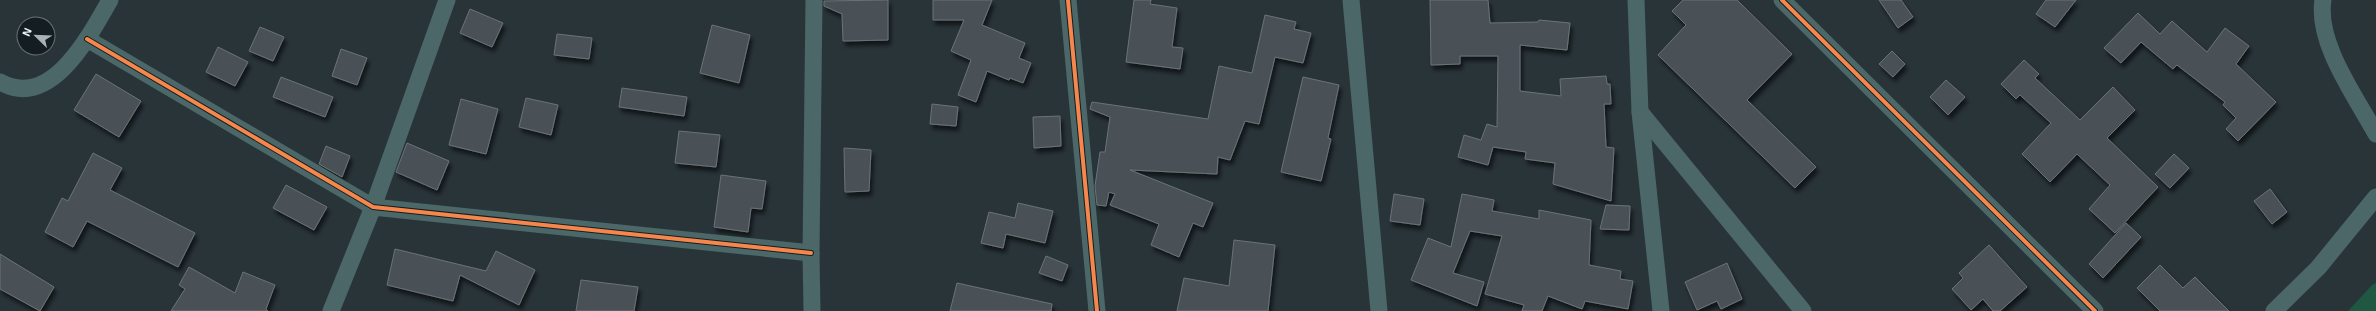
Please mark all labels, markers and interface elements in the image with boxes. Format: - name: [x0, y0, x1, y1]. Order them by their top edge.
- north arrow: [16, 16, 56, 56]
- text: N: [19, 26, 34, 38]

